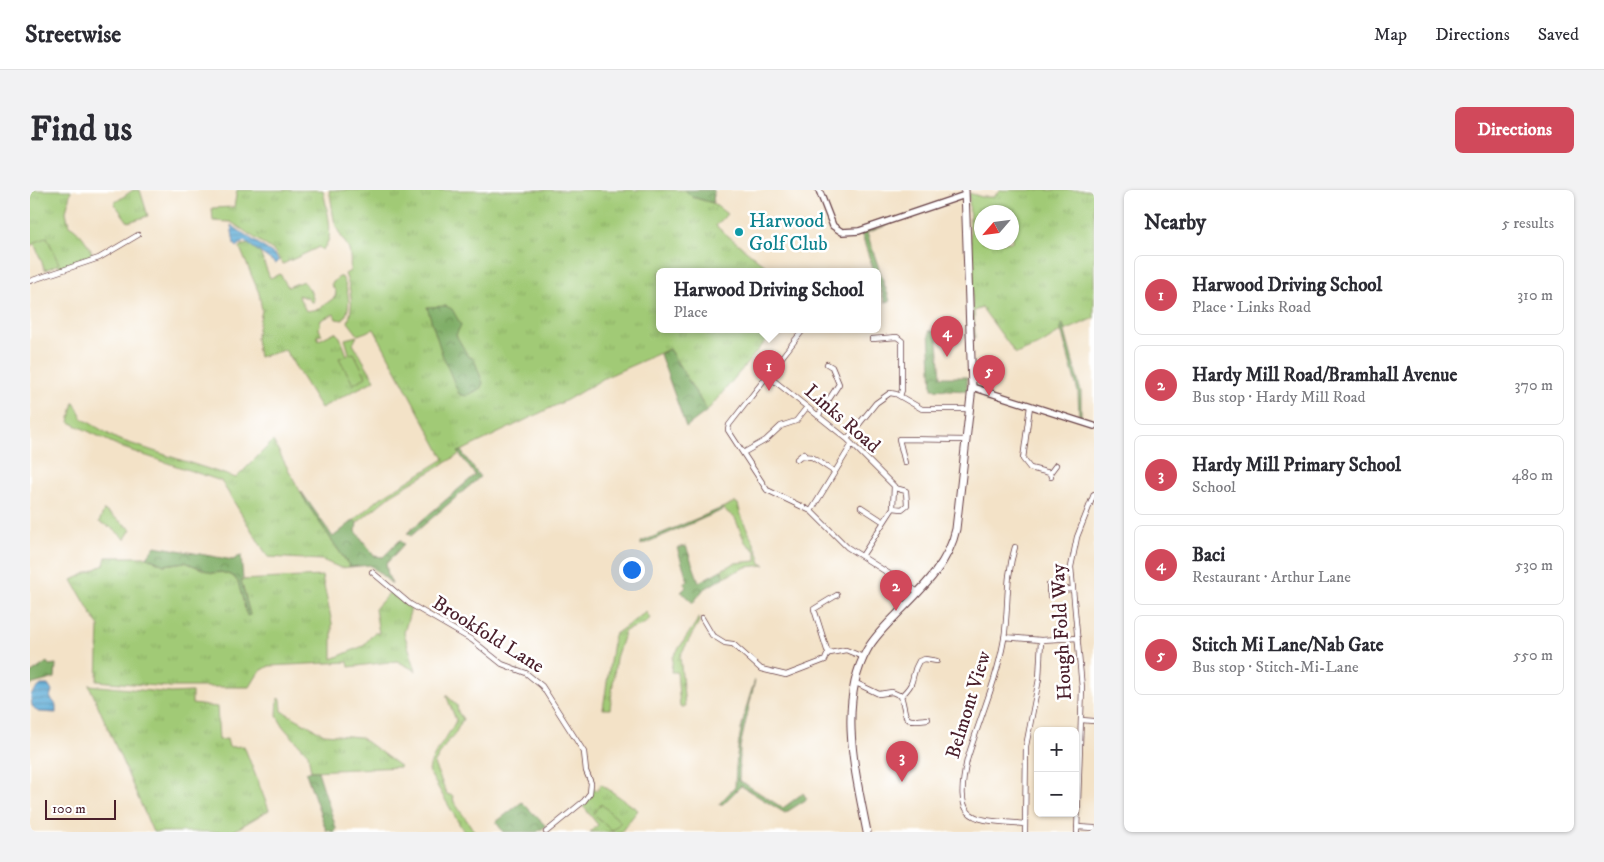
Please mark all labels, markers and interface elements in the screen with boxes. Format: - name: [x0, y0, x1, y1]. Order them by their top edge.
- text: Streetwise: [25, 20, 121, 50]
- text: Map: [1374, 24, 1407, 46]
- text: Directions: [1435, 24, 1510, 46]
- text: Saved: [1538, 24, 1579, 46]
- button: Directions: [1455, 107, 1574, 153]
- text: Find us: [30, 108, 132, 152]
- north arrow: [974, 205, 1019, 250]
- place label: Harwood Golf Club: [749, 209, 828, 257]
- text: Nearby: [1144, 210, 1206, 236]
- text: 5 results: [1502, 213, 1554, 233]
- marker: Harwood Golf Club: [733, 226, 745, 238]
- popup: [656, 268, 881, 333]
- text: Harwood Driving School: [1192, 274, 1382, 297]
- text: Harwood Driving School: [673, 279, 864, 302]
- text: 1: [1158, 285, 1164, 305]
- text: 310 m: [1517, 285, 1553, 305]
- text: Place · Links Road: [1192, 297, 1311, 317]
- text: Place: [673, 302, 708, 322]
- pin: 4: [931, 316, 963, 357]
- pin: 1: [753, 350, 785, 391]
- pin: 5: [973, 355, 1005, 396]
- text: Hardy Mill Road/Bramhall Avenue: [1192, 364, 1457, 387]
- text: 2: [1157, 375, 1165, 395]
- text: 370 m: [1515, 375, 1553, 395]
- street label: Links Road: [799, 379, 885, 459]
- text: Bus stop · Hardy Mill Road: [1192, 387, 1366, 407]
- text: Hardy Mill Primary School: [1192, 454, 1401, 477]
- text: 3: [1158, 465, 1164, 485]
- text: 480 m: [1512, 465, 1553, 485]
- text: School: [1192, 477, 1236, 497]
- text: Baci: [1192, 544, 1225, 567]
- text: 4: [1156, 555, 1166, 575]
- text: 530 m: [1515, 555, 1553, 575]
- your location: [619, 557, 645, 583]
- street label: Hough Fold Way: [1046, 562, 1078, 701]
- text: Restaurant · Arthur Lane: [1192, 567, 1351, 587]
- pin: 2: [880, 570, 912, 611]
- street label: Brookfold Lane: [427, 591, 549, 679]
- text: Stitch Mi Lane/Nab Gate: [1192, 634, 1384, 657]
- text: 5: [1157, 645, 1165, 665]
- text: 550 m: [1513, 645, 1553, 665]
- street label: Belmont View: [941, 648, 997, 762]
- text: Bus stop · Stitch-Mi-Lane: [1192, 657, 1359, 677]
- map controls: [1034, 727, 1079, 817]
- button: +: [1034, 727, 1079, 772]
- pin: 3: [886, 741, 918, 782]
- button: −: [1034, 772, 1079, 817]
- scale bar: [45, 797, 116, 820]
- text: 100 m: [52, 800, 86, 818]

